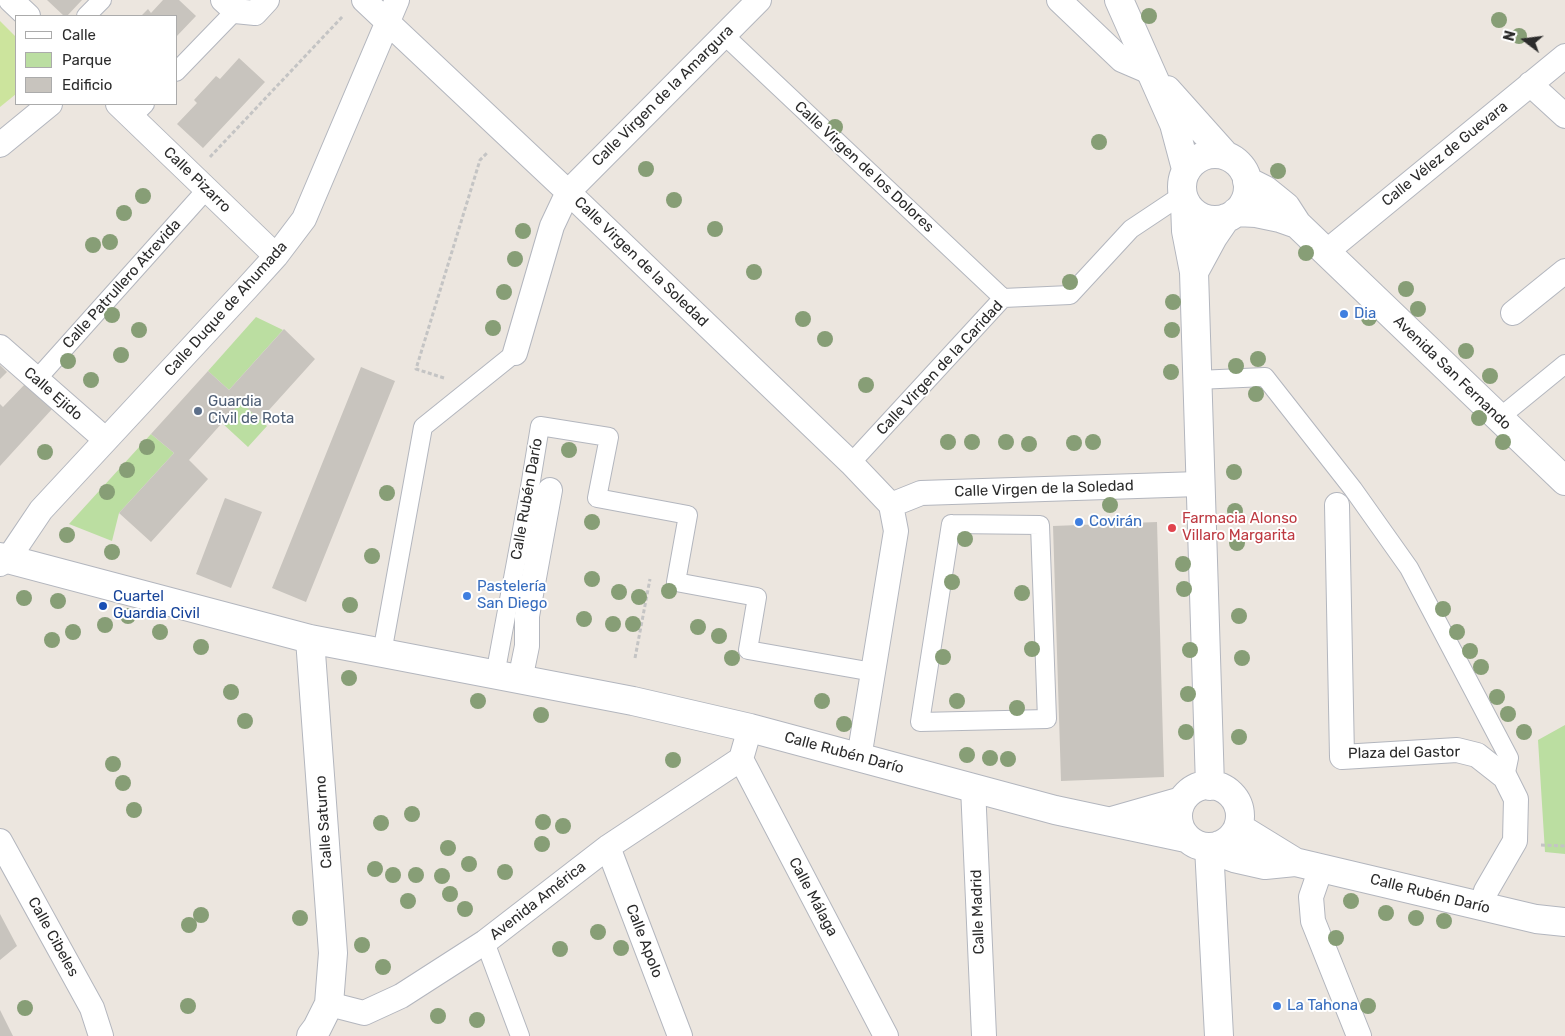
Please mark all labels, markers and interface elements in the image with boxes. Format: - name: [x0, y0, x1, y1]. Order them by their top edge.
- legend: [15, 15, 178, 105]
- north arrow: [1500, 15, 1550, 65]
- street label: Calle Virgen de la Amargura: [589, 22, 737, 170]
- text: Calle: [62, 26, 96, 44]
- text: N: [1501, 29, 1520, 43]
- text: Parque: [62, 51, 112, 69]
- text: Edificio: [62, 76, 112, 94]
- street label: Calle Virgen de los Dolores: [791, 98, 937, 236]
- street label: Calle Vélez de Guevara: [1378, 98, 1512, 210]
- street label: Calle Pizarro: [160, 143, 234, 217]
- street label: Calle Virgen de la Soledad: [570, 193, 712, 331]
- street label: Calle Patrullero Atrevida: [59, 216, 185, 352]
- street label: Calle Duque de Ahumada: [161, 238, 291, 380]
- street label: Calle Virgen de la Caridad: [873, 297, 1007, 439]
- place label: Dia: [1354, 305, 1376, 323]
- marker: Dia: [1338, 308, 1350, 320]
- street label: Avenida San Fernando: [1389, 312, 1515, 434]
- street label: Calle Ejido: [20, 364, 86, 424]
- place label: Guardia Civil de Rota: [208, 393, 294, 428]
- marker: Guardia Civil de Rota: [192, 405, 204, 417]
- street label: Calle Rubén Darío: [507, 437, 547, 561]
- street label: Calle Virgen de la Soledad: [954, 477, 1134, 501]
- place label: Farmacia Alonso Villaro Margarita: [1182, 510, 1297, 545]
- place label: Covirán: [1089, 513, 1142, 531]
- marker: Covirán: [1073, 516, 1085, 528]
- marker: Farmacia Alonso Villaro Margarita: [1166, 522, 1178, 534]
- place label: Pastelería San Diego: [477, 578, 547, 613]
- place label: Cuartel Guardia Civil: [113, 588, 200, 623]
- marker: Pastelería San Diego: [461, 590, 473, 602]
- marker: Cuartel Guardia Civil: [97, 600, 109, 612]
- street label: Calle Rubén Darío: [782, 728, 906, 778]
- street label: Plaza del Gastor: [1348, 743, 1460, 763]
- street label: Calle Saturno: [312, 775, 336, 869]
- street label: Calle Málaga: [785, 854, 841, 940]
- street label: Avenida América: [486, 858, 590, 944]
- street label: Calle Madrid: [968, 869, 988, 955]
- street label: Calle Rubén Darío: [1368, 870, 1492, 918]
- street label: Calle Cibeles: [24, 894, 82, 980]
- street label: Calle Apolo: [622, 902, 666, 980]
- place label: La Tahona: [1287, 997, 1358, 1015]
- marker: La Tahona: [1271, 1000, 1283, 1012]

